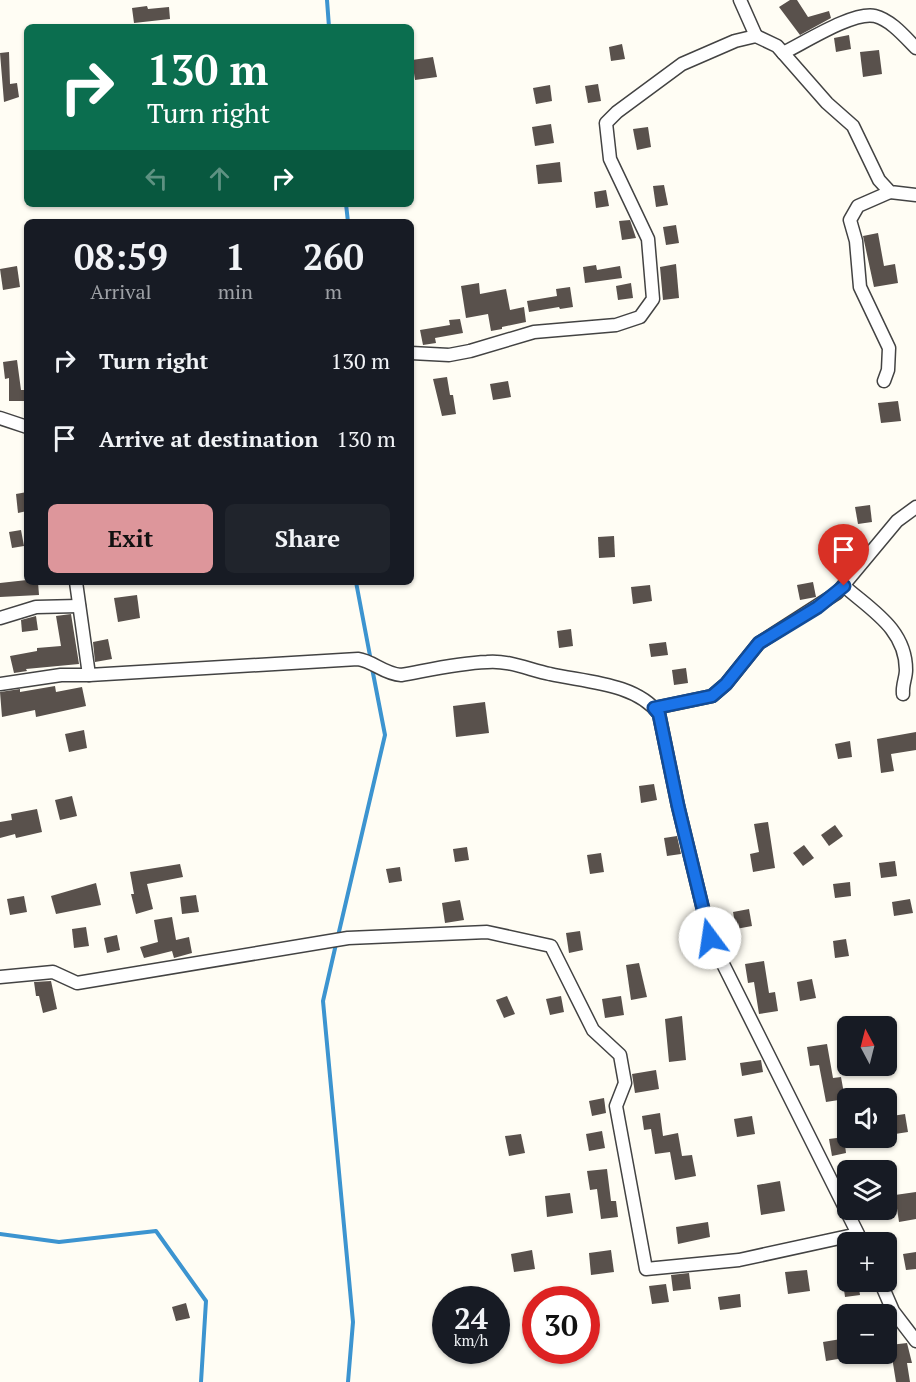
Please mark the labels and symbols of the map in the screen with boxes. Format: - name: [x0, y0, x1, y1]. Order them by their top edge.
- pin: [818, 524, 869, 586]
- position arrow: [678, 906, 742, 970]
- north arrow: [837, 1016, 897, 1076]
- speed limit sign: 30: [522, 1286, 600, 1364]

